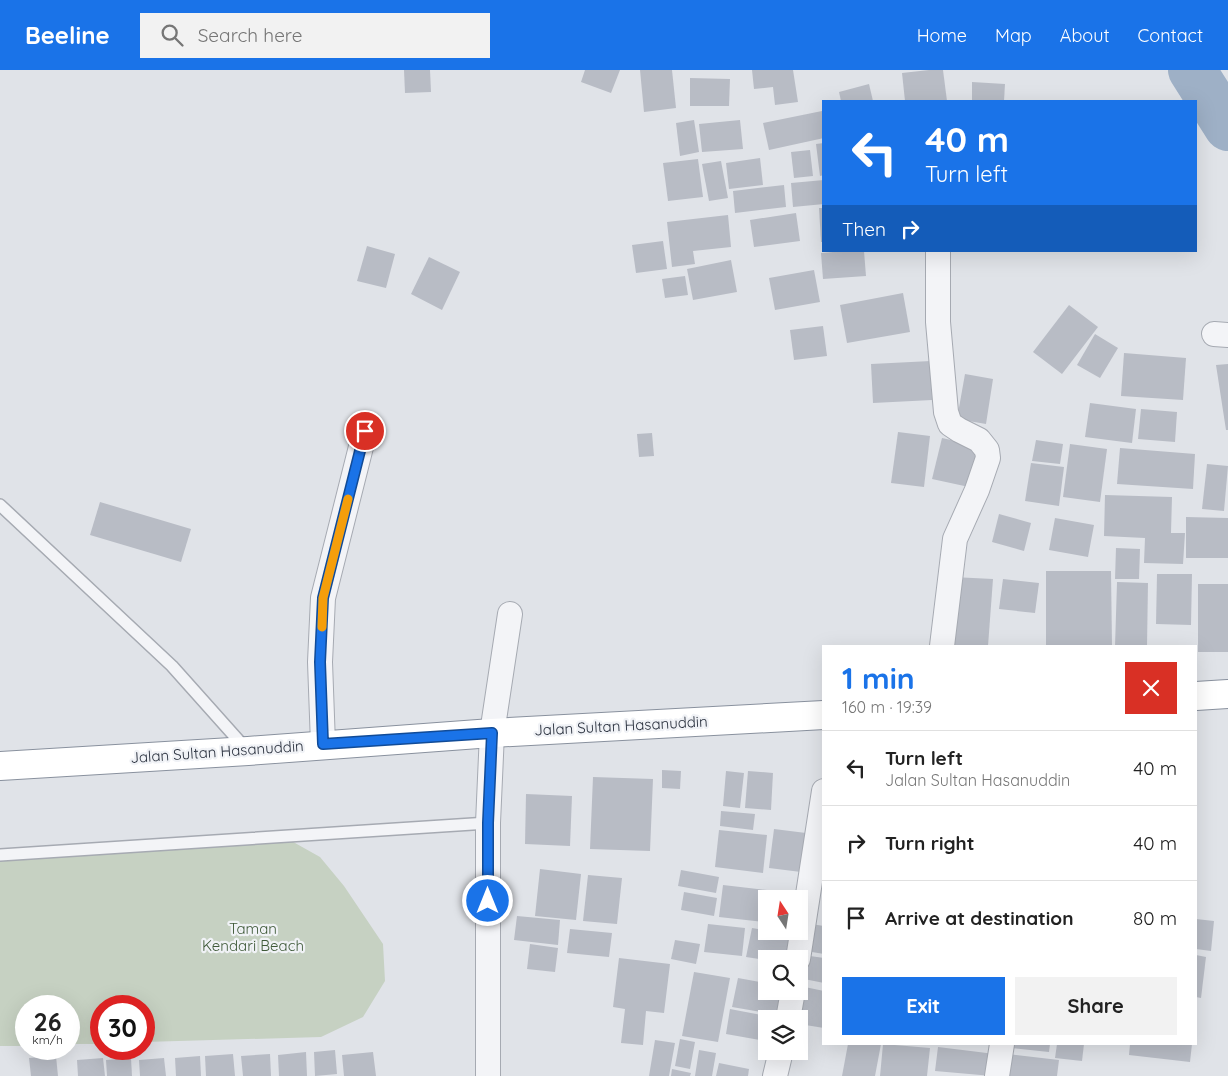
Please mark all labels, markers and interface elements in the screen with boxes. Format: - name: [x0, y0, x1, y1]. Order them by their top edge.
- search box: [140, 13, 490, 58]
- text: Beeline: [25, 20, 110, 50]
- icon: search: [158, 21, 186, 49]
- text: Search here: [198, 23, 303, 47]
- text: Home: [917, 24, 967, 47]
- text: Map: [995, 24, 1032, 47]
- text: About: [1060, 24, 1110, 47]
- text: Contact: [1138, 24, 1203, 47]
- text: 40 m: [925, 117, 1009, 161]
- icon: left: [842, 120, 907, 185]
- text: Turn left: [925, 160, 1008, 188]
- icon: right: [896, 215, 924, 243]
- text: Then: [842, 217, 886, 241]
- pin: [344, 410, 386, 452]
- icon: arrive: [351, 417, 379, 445]
- text: 1 min: [842, 659, 915, 697]
- button: close: [1125, 662, 1177, 714]
- text: 160 m · 19:39: [842, 697, 932, 717]
- street label: Jalan Sultan Hasanuddin: [534, 711, 708, 740]
- street label: Jalan Sultan Hasanuddin: [130, 736, 304, 767]
- text: Turn left: [885, 746, 963, 770]
- icon: left: [842, 754, 870, 782]
- text: 40 m: [1133, 756, 1177, 780]
- text: Jalan Sultan Hasanuddin: [885, 770, 1070, 790]
- icon: right: [842, 829, 870, 857]
- text: Turn right: [885, 831, 974, 855]
- text: 40 m: [1133, 831, 1177, 855]
- position arrow: [461, 874, 513, 926]
- north arrow: [758, 890, 808, 940]
- map controls: [758, 890, 808, 1060]
- icon: arrive: [842, 904, 870, 932]
- text: Arrive at destination: [885, 906, 1074, 930]
- text: 80 m: [1133, 906, 1177, 930]
- park label: Taman Kendari Beach: [202, 919, 304, 955]
- button: search: [758, 950, 808, 1000]
- button: Exit: [842, 977, 1005, 1035]
- button: Share: [1015, 977, 1177, 1035]
- speed limit sign: 30: [90, 995, 155, 1060]
- text: 26: [33, 1006, 62, 1037]
- button: layers: [758, 1010, 808, 1060]
- text: km/h: [32, 1032, 63, 1047]

